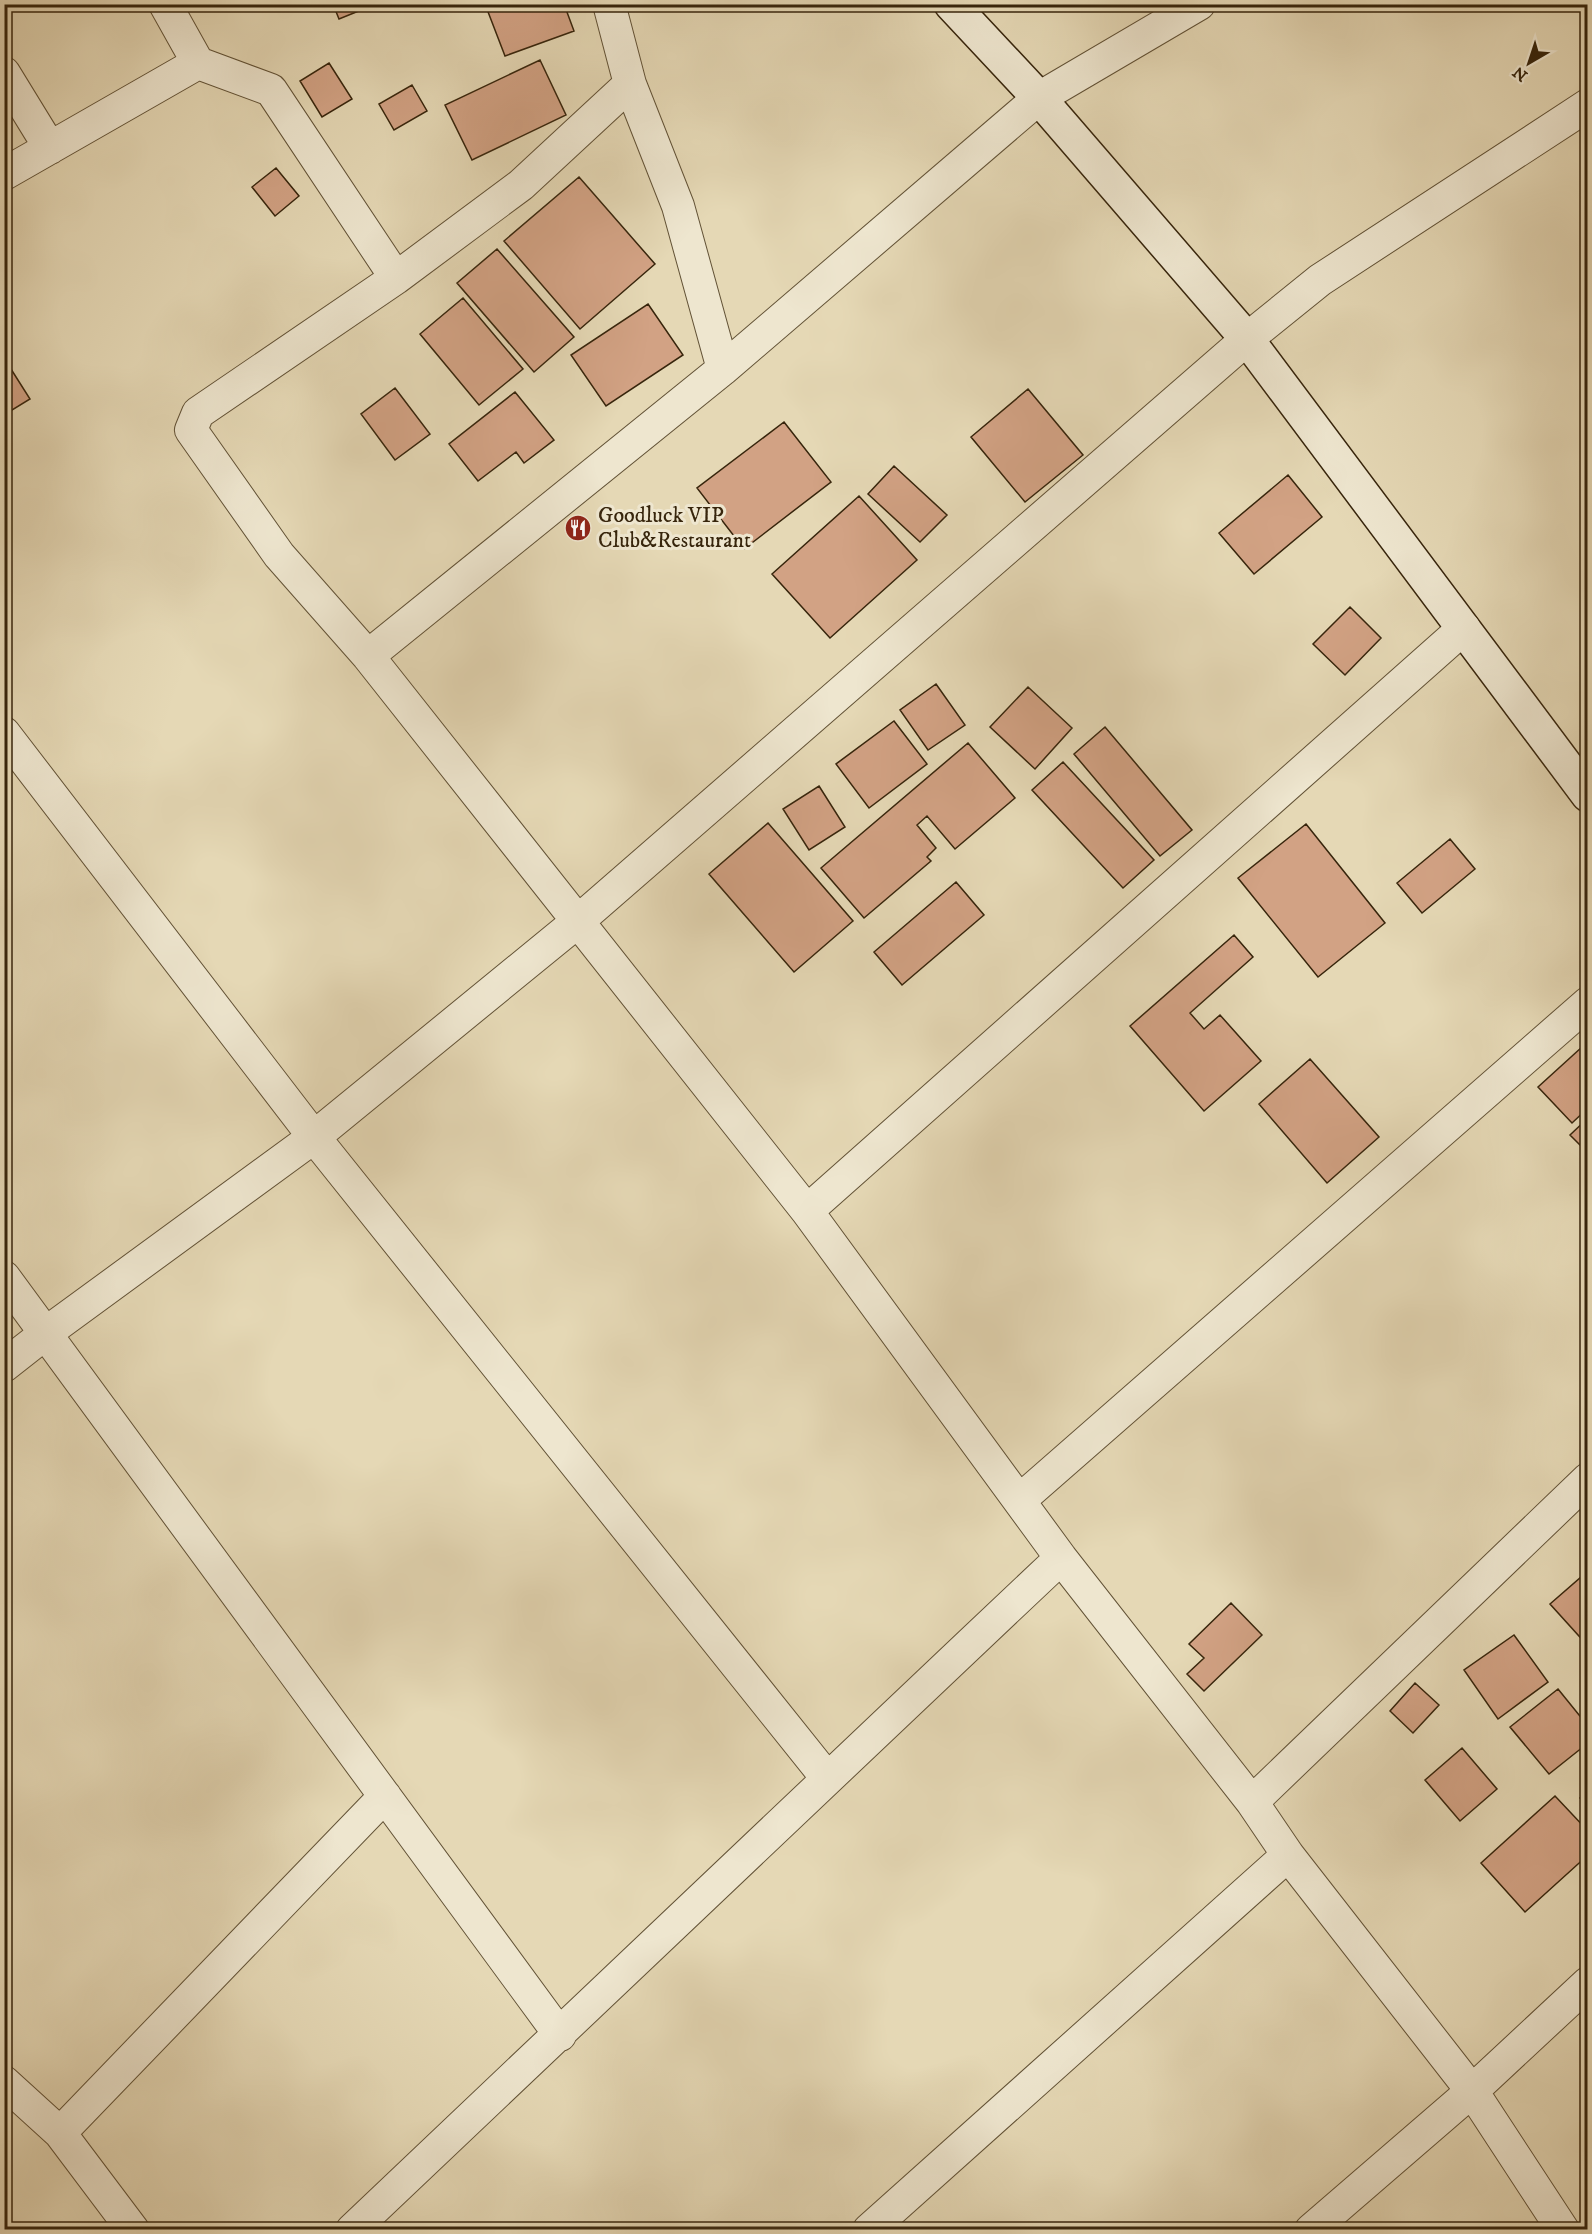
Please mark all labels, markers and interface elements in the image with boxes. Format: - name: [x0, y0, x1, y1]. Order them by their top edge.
- north arrow: [1499, 33, 1559, 93]
- text: N: [1509, 62, 1532, 86]
- place label: Goodluck VIP Club&Restaurant: [598, 502, 751, 554]
- restaurant icon: Goodluck VIP Club&Restaurant: [563, 513, 593, 543]

